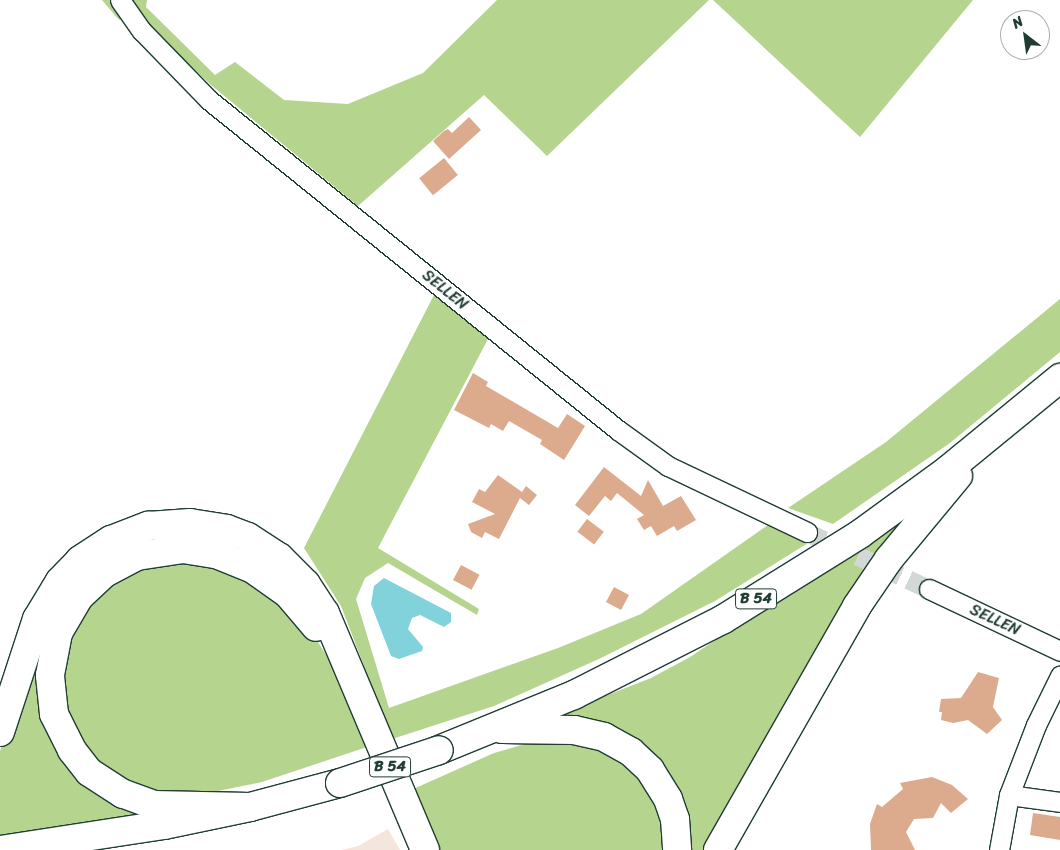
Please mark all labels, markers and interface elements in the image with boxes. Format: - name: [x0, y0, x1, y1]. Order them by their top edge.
- text: N: [1007, 9, 1028, 36]
- north arrow: [1000, 10, 1050, 60]
- street label: SELLEN: [418, 266, 472, 314]
- road number: B 54: [735, 586, 777, 612]
- street label: SELLEN: [967, 600, 1023, 640]
- road number: B 54: [369, 754, 411, 780]

